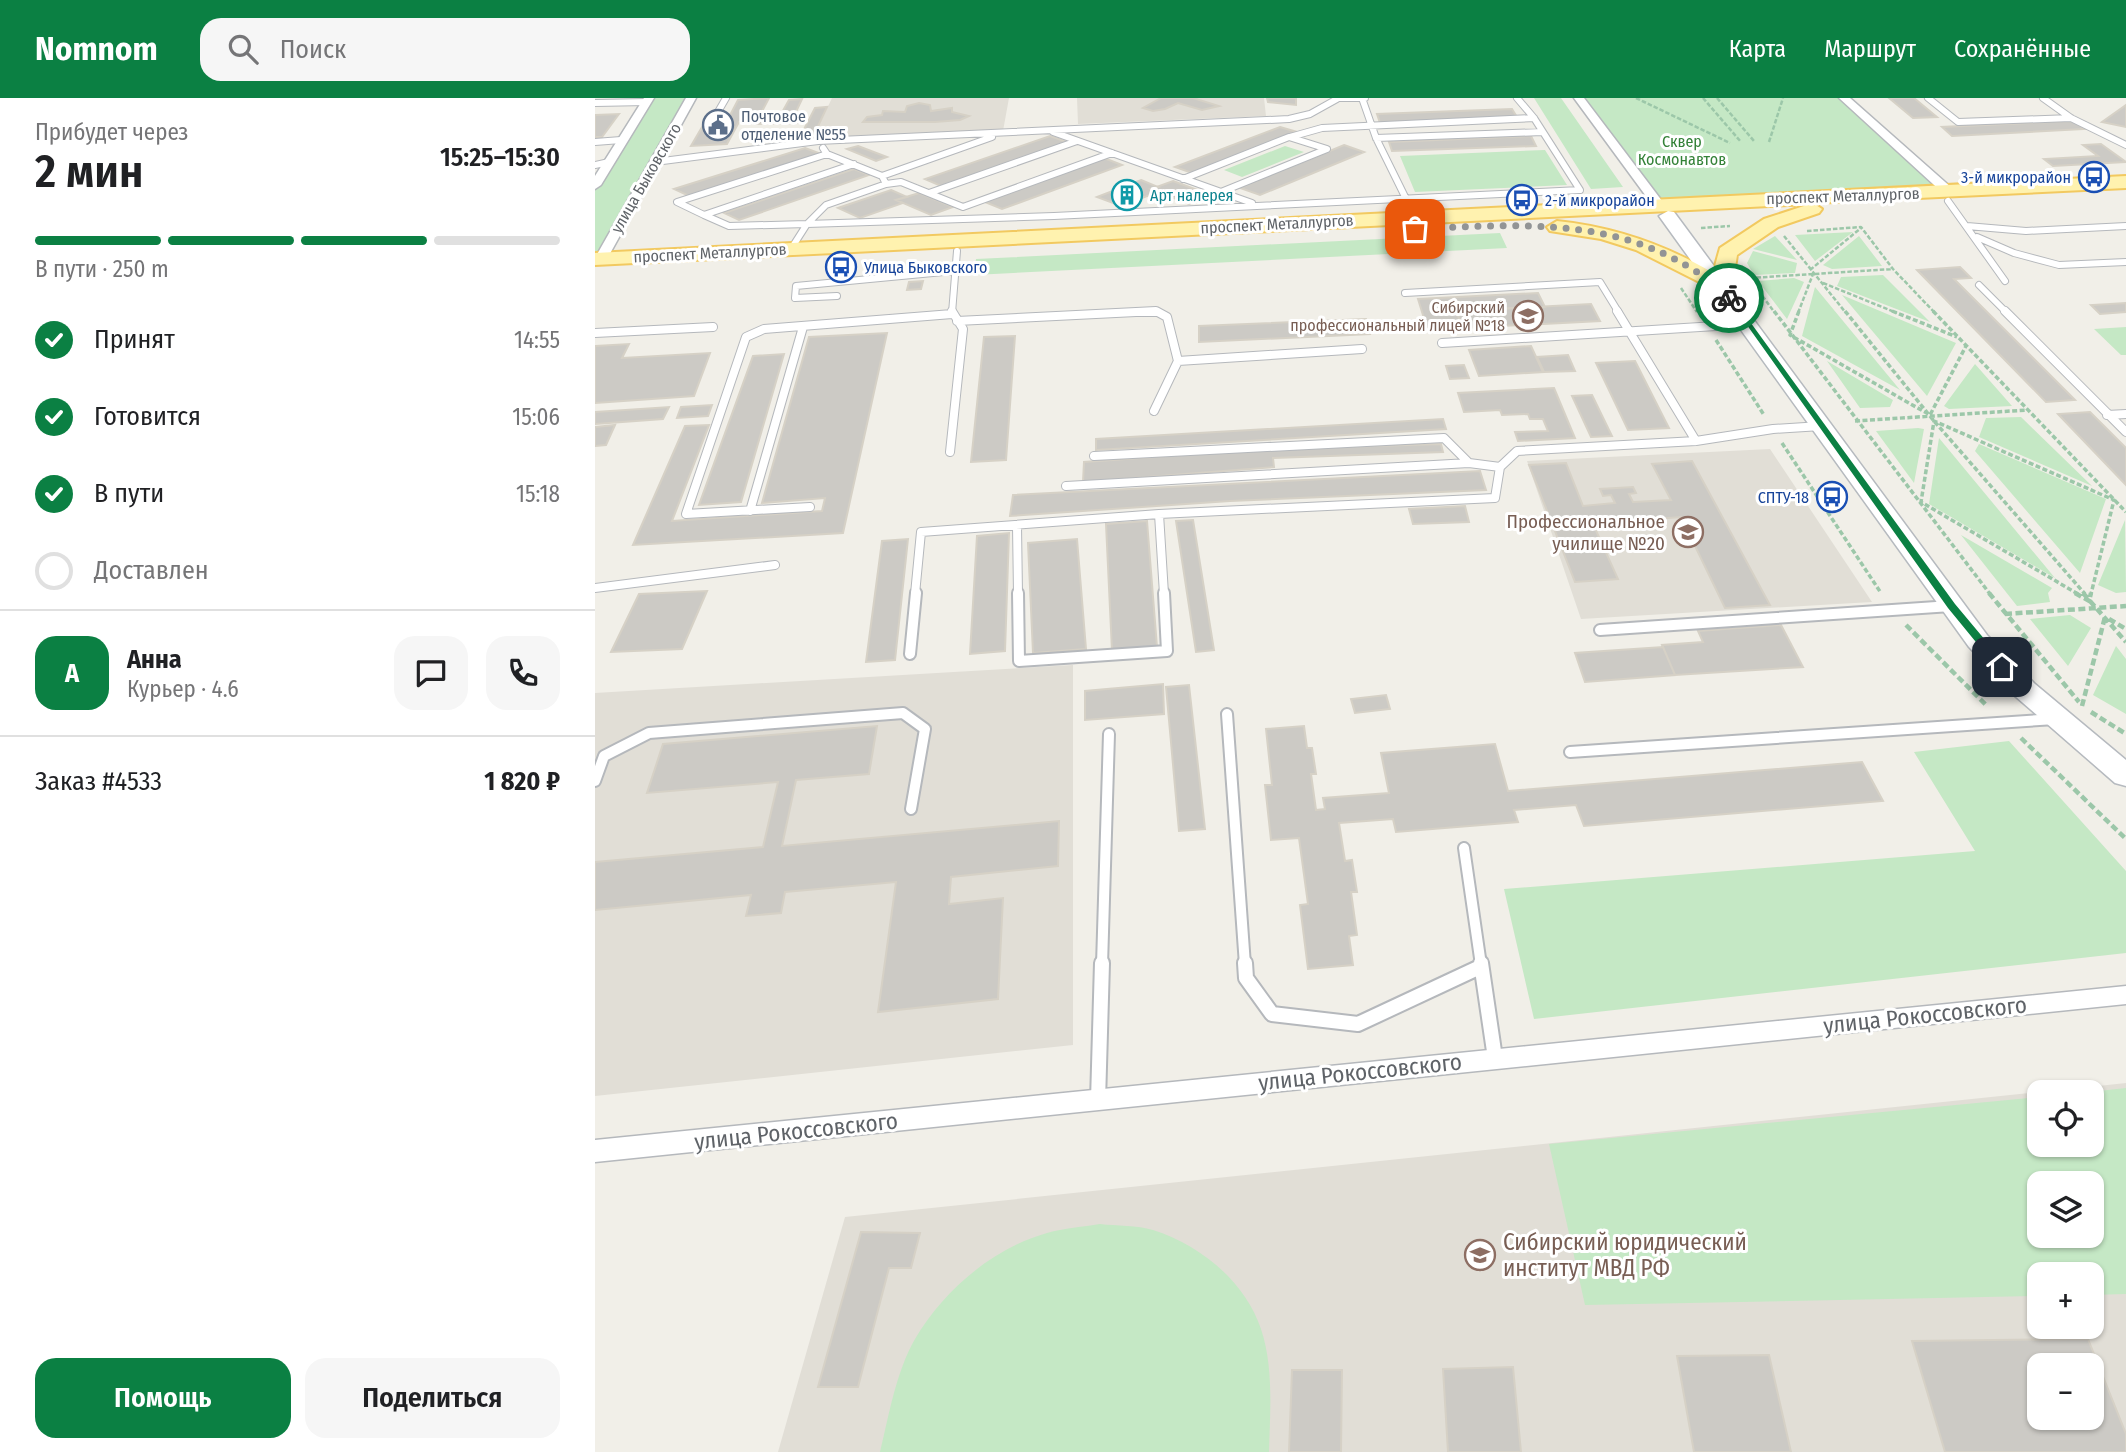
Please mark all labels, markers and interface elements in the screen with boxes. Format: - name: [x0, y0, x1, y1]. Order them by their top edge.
- search box: [200, 18, 690, 81]
- text: Nomnom: [35, 29, 158, 69]
- icon: search: [224, 30, 262, 68]
- text: Поиск: [280, 34, 346, 65]
- text: Карта: [1729, 35, 1786, 63]
- text: Маршрут: [1824, 35, 1916, 63]
- text: Сохранённые: [1954, 35, 2091, 63]
- place label: Почтовое отделение №55: [741, 107, 846, 144]
- public building icon: Почтовое отделение №55: [701, 108, 735, 142]
- text: Прибудет через: [35, 118, 188, 146]
- street label: улица Быковского: [607, 120, 685, 236]
- park label: Сквер Космонавтов: [1638, 132, 1726, 169]
- text: 15:25–15:30: [440, 142, 560, 173]
- text: 2 мин: [35, 144, 143, 199]
- bus stop icon: 3-й микрорайон: [2077, 160, 2111, 194]
- place label: 3-й микрорайон: [1961, 168, 2071, 187]
- building icon: Арт налерея: [1110, 178, 1144, 212]
- bus stop icon: 2-й микрорайон: [1505, 183, 1539, 217]
- street label: проспект Металлургов: [1766, 184, 1920, 208]
- place label: Арт налерея: [1150, 186, 1234, 205]
- place label: 2-й микрорайон: [1545, 191, 1655, 210]
- pin: [1385, 199, 1445, 259]
- street label: проспект Металлургов: [1200, 210, 1354, 238]
- icon: bag: [1396, 210, 1434, 248]
- street label: проспект Металлургов: [633, 239, 787, 267]
- bus stop icon: Улица Быковского: [824, 250, 858, 284]
- text: В пути · 250 m: [35, 255, 169, 283]
- place label: Улица Быковского: [863, 258, 988, 277]
- courier: [1694, 263, 1764, 333]
- icon: bike: [1710, 279, 1748, 317]
- place label: Сибирский профессиональный лицей №18: [1290, 298, 1505, 335]
- school or university icon: Сибирский профессиональный лицей №18: [1511, 299, 1545, 333]
- icon: check: [35, 321, 73, 359]
- text: Принят: [94, 324, 175, 355]
- text: 14:55: [514, 326, 560, 354]
- icon: check: [35, 398, 73, 436]
- text: Готовится: [94, 401, 201, 432]
- text: 15:06: [512, 403, 560, 431]
- icon: check: [35, 475, 73, 513]
- text: В пути: [94, 478, 164, 509]
- text: 15:18: [516, 480, 560, 508]
- bus stop icon: СПТУ-18: [1815, 480, 1849, 514]
- place label: СПТУ-18: [1758, 488, 1809, 507]
- place label: Профессиональное училище №20: [1506, 510, 1665, 555]
- school or university icon: Профессиональное училище №20: [1671, 515, 1705, 549]
- text: Доставлен: [94, 555, 209, 586]
- button: chat: [394, 636, 468, 710]
- button: phone: [486, 636, 560, 710]
- pin: [1972, 637, 2032, 697]
- text: Анна: [127, 644, 182, 675]
- icon: home: [1983, 648, 2021, 686]
- text: А: [65, 658, 79, 689]
- text: Курьер · 4.6: [127, 675, 239, 703]
- text: Заказ #4533: [35, 766, 162, 797]
- text: 1 820 ₽: [484, 766, 560, 797]
- street label: улица Рокоссовского: [1822, 990, 2028, 1040]
- street label: улица Рокоссовского: [1257, 1047, 1463, 1097]
- map controls: [2027, 1080, 2104, 1430]
- button: locate: [2027, 1080, 2104, 1157]
- street label: улица Рокоссовского: [693, 1106, 899, 1156]
- button: layers: [2027, 1171, 2104, 1248]
- place label: Сибирский юридический институт МВД РФ: [1503, 1228, 1747, 1282]
- school or university icon: Сибирский юридический институт МВД РФ: [1463, 1238, 1497, 1272]
- button: +: [2027, 1262, 2104, 1339]
- button: −: [2027, 1353, 2104, 1430]
- button: Помощь: [35, 1358, 291, 1438]
- button: Поделиться: [305, 1358, 560, 1438]

